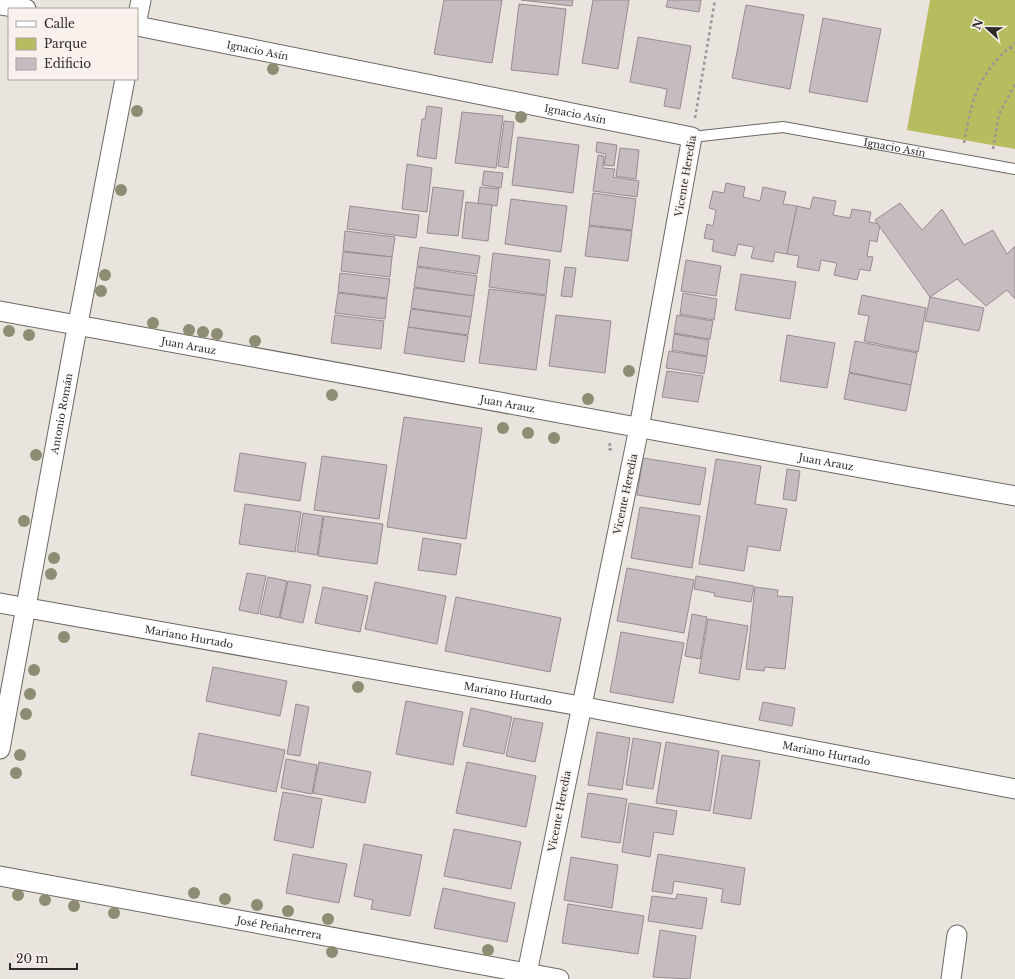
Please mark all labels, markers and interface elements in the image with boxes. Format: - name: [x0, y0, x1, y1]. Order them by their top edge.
- legend: [8, 8, 138, 80]
- north arrow: [967, 8, 1007, 48]
- text: Calle: [44, 16, 75, 31]
- text: N: [969, 16, 986, 32]
- text: Parque: [44, 36, 87, 51]
- street label: Ignacio Asín: [225, 38, 290, 63]
- text: Edificio: [44, 56, 91, 71]
- street label: Ignacio Asín: [543, 102, 607, 127]
- street label: Vicente Heredia: [672, 134, 699, 219]
- street label: Ignacio Asín: [862, 136, 927, 160]
- street label: Juan Arauz: [158, 334, 218, 357]
- street label: Antonio Román: [48, 372, 76, 456]
- street label: Juan Arauz: [477, 392, 537, 415]
- street label: Juan Arauz: [796, 450, 855, 474]
- street label: Vicente Heredia: [610, 452, 641, 537]
- street label: Mariano Hurtado: [144, 623, 235, 651]
- street label: Mariano Hurtado: [463, 679, 554, 708]
- street label: Mariano Hurtado: [781, 739, 872, 768]
- street label: Vicente Heredia: [545, 769, 574, 854]
- street label: José Peñaherrera: [234, 913, 323, 942]
- scale bar: [10, 945, 77, 971]
- text: 20 m: [16, 951, 48, 966]

